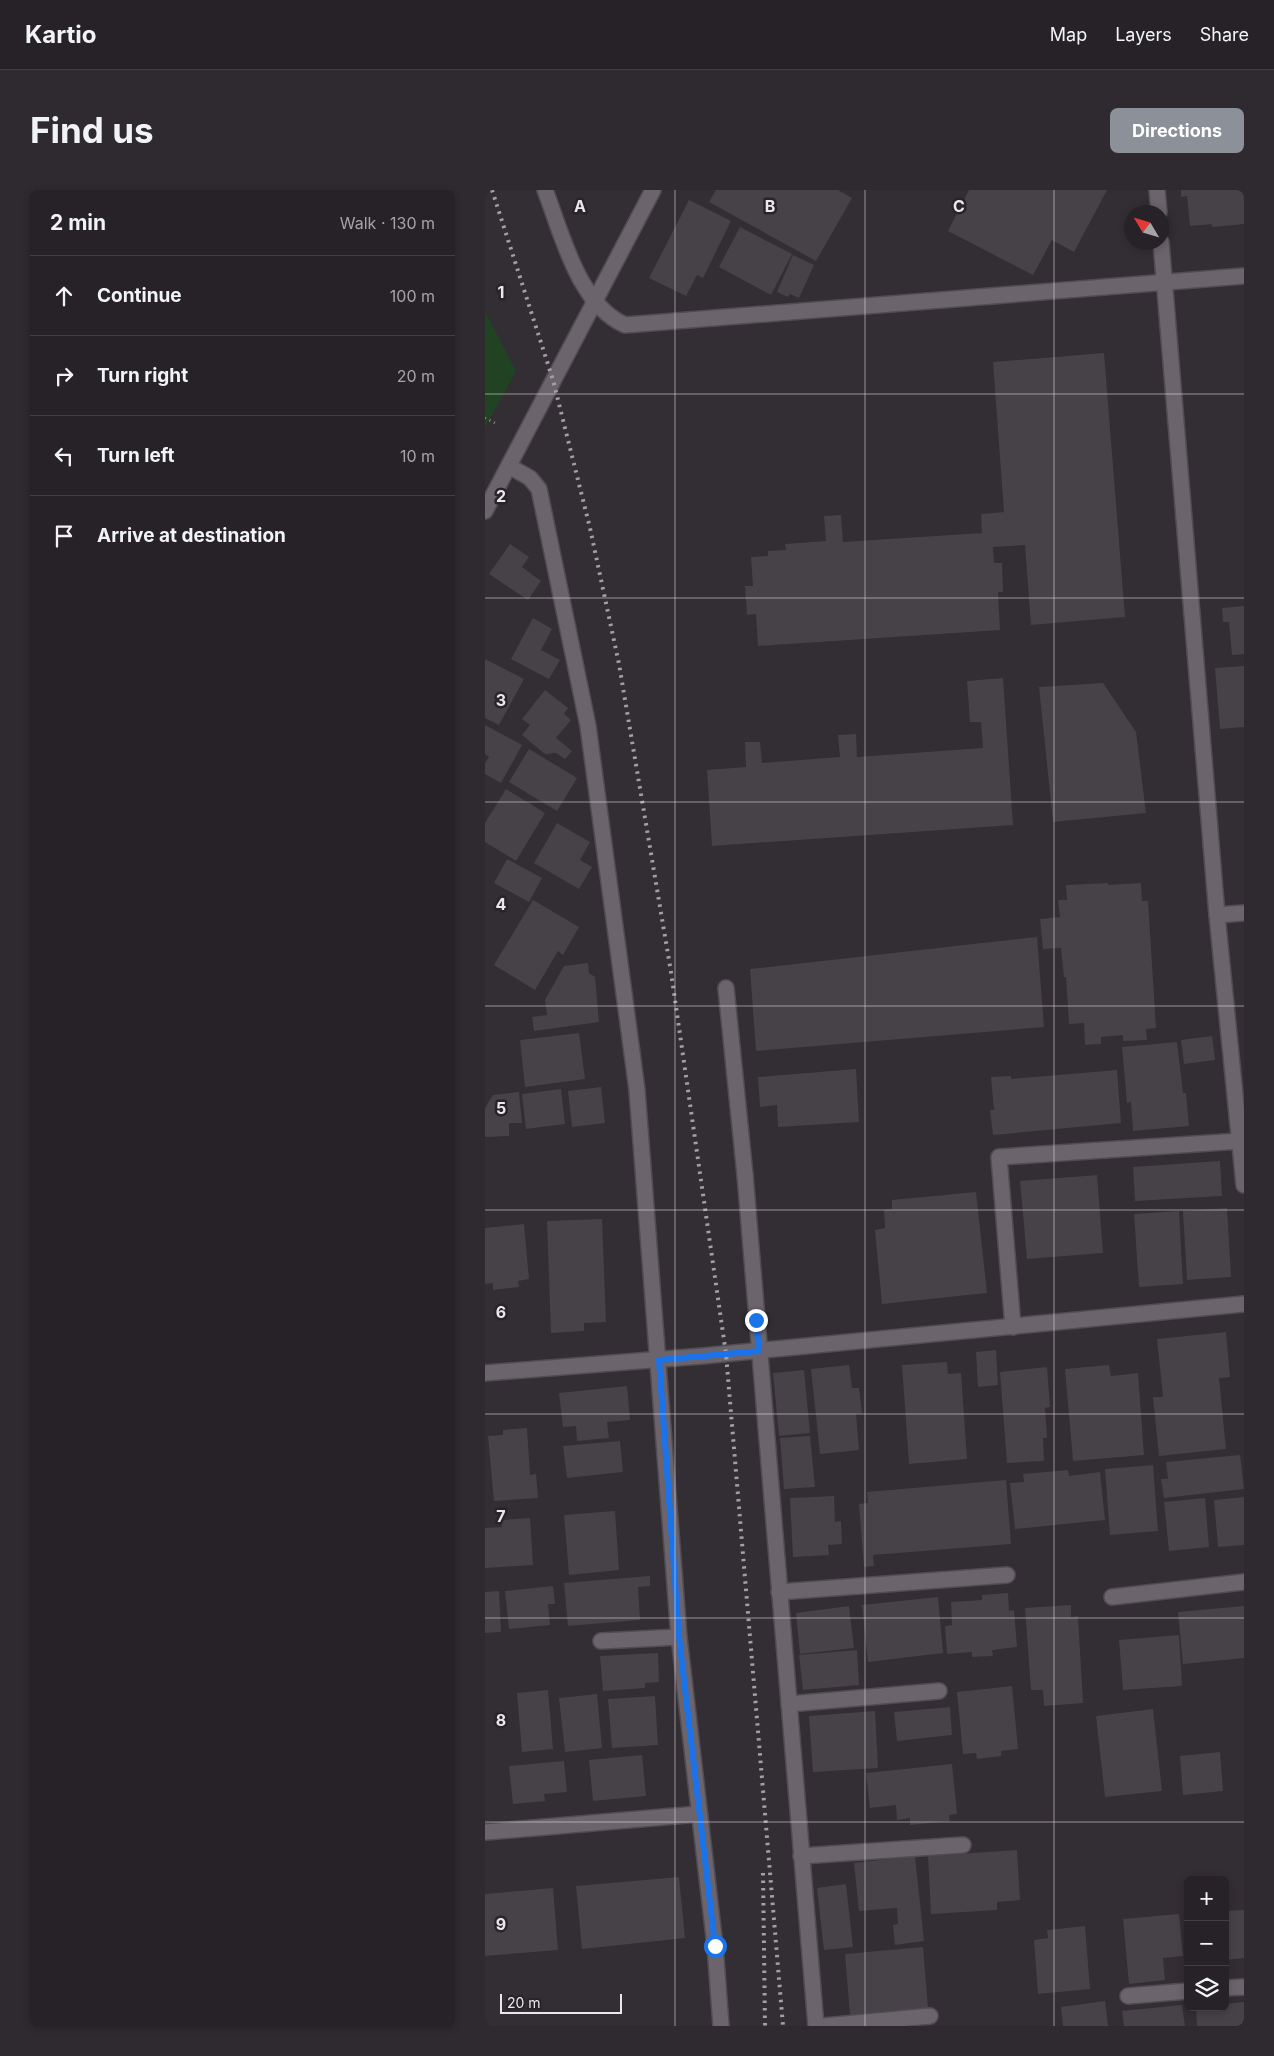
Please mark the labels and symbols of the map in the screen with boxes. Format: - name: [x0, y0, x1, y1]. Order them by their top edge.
- text: A: [574, 196, 586, 216]
- text: B: [765, 196, 775, 216]
- text: C: [953, 196, 965, 216]
- north arrow: [1124, 205, 1169, 250]
- text: 1: [498, 282, 504, 302]
- text: 2: [496, 486, 506, 506]
- text: 3: [496, 690, 506, 710]
- text: 4: [496, 894, 507, 914]
- text: 5: [496, 1098, 506, 1118]
- text: 6: [496, 1302, 506, 1322]
- route end: [745, 1309, 768, 1332]
- text: 7: [496, 1506, 506, 1526]
- text: 8: [496, 1710, 506, 1730]
- text: 9: [496, 1914, 506, 1934]
- route start: [704, 1935, 727, 1958]
- scale bar: [500, 1991, 623, 2014]

